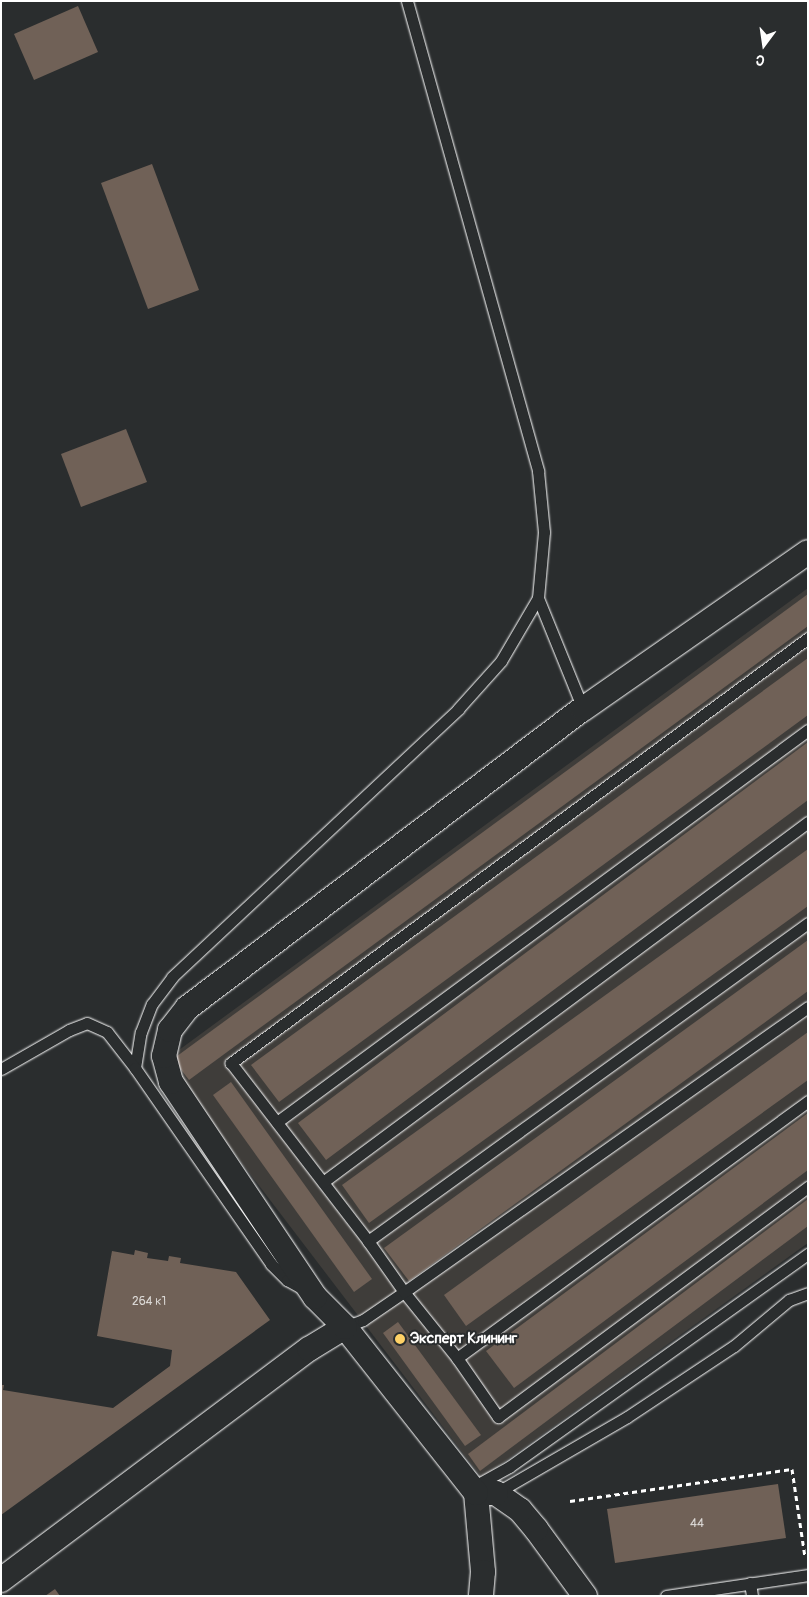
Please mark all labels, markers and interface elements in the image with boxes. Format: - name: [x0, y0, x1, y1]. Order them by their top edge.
- north arrow: [739, 20, 789, 70]
- text: С: [754, 51, 767, 69]
- house number: 264 к1: [132, 1295, 166, 1309]
- place label: Эксперт Клининг: [410, 1330, 517, 1348]
- marker: Эксперт Клининг: [394, 1333, 406, 1345]
- house number: 44: [690, 1517, 704, 1531]

